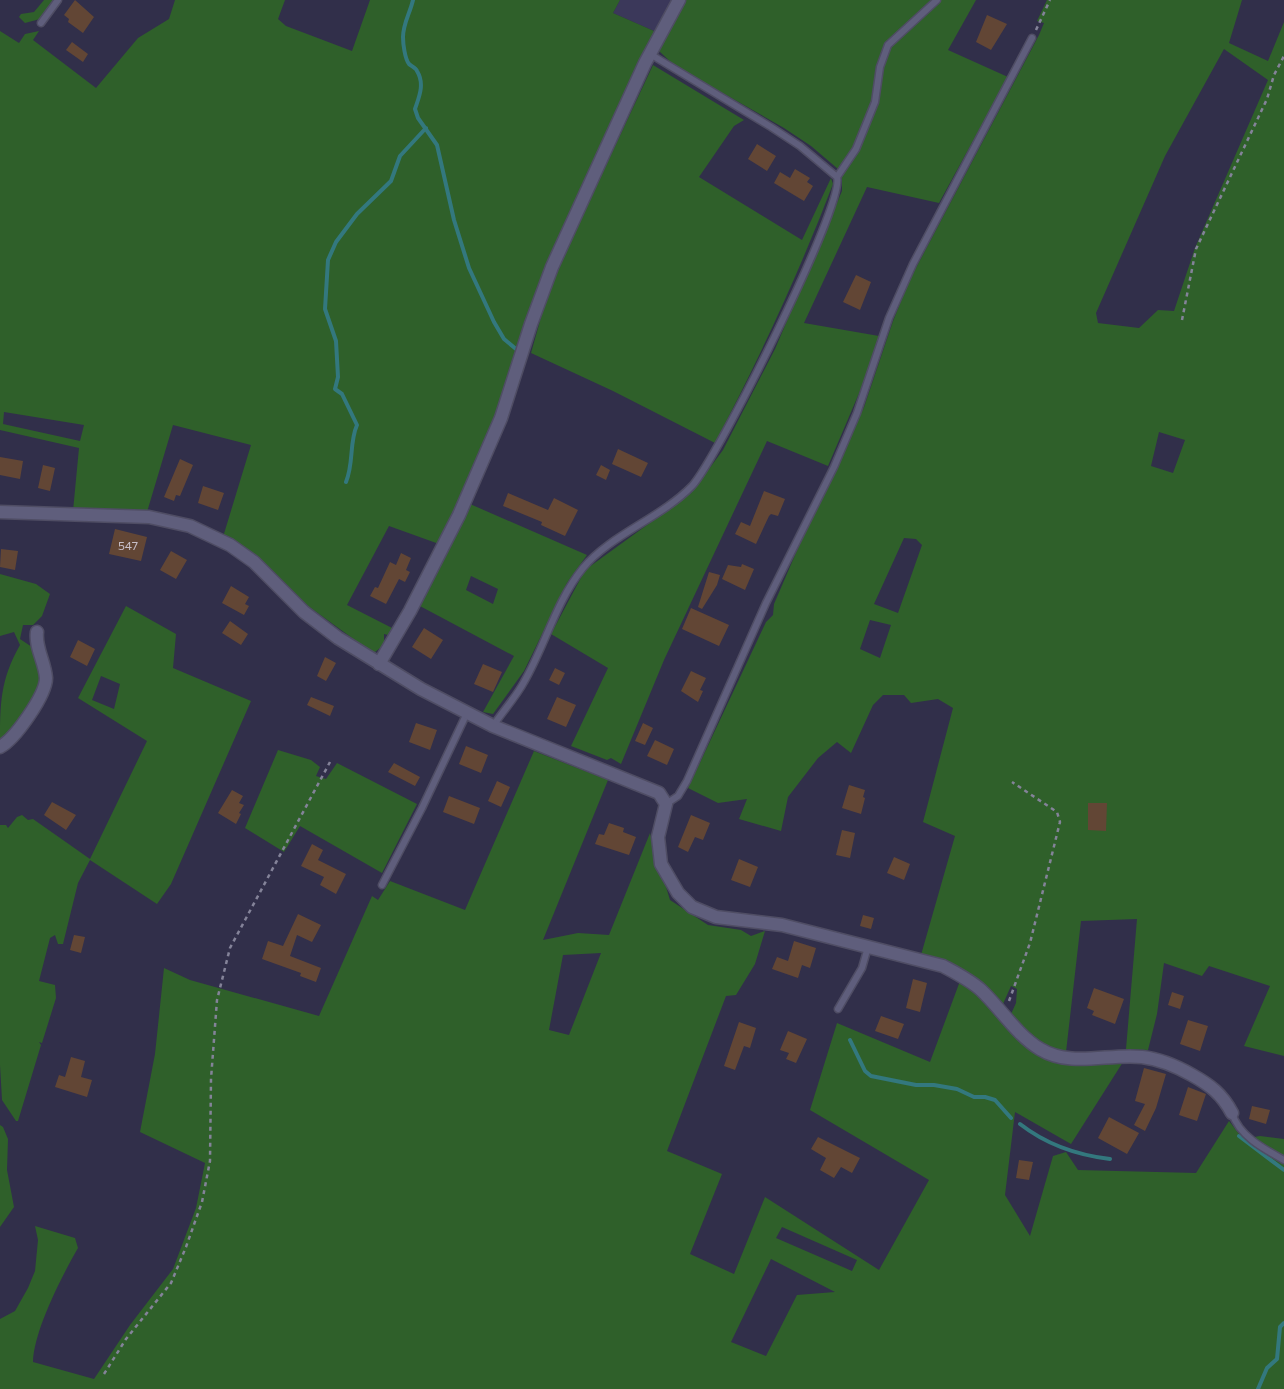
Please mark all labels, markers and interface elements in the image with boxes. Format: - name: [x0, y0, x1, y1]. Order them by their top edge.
- house number: 547: [118, 538, 138, 552]

